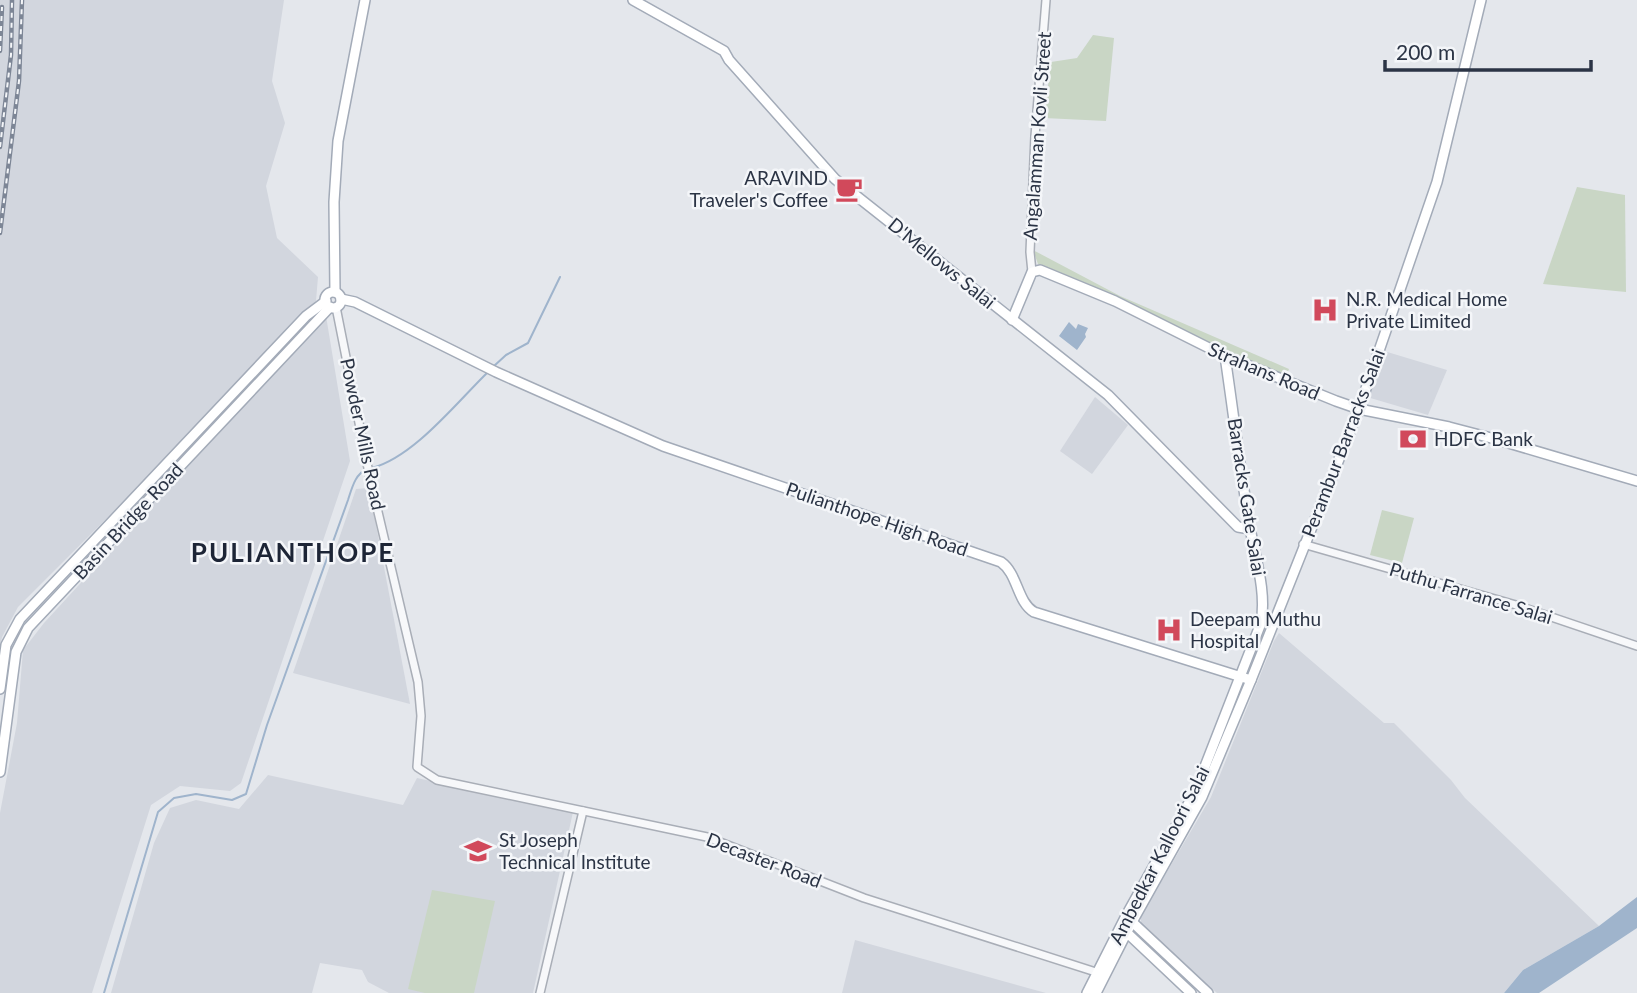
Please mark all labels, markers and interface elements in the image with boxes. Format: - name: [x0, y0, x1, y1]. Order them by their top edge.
- scale bar: [1385, 28, 1592, 72]
- street label: Angalamman Kovli Street: [1018, 31, 1055, 241]
- text: 200 m: [1396, 39, 1455, 64]
- place label: ARAVIND Traveler's Coffee: [690, 166, 828, 211]
- cafe icon: ARAVIND Traveler's Coffee: [834, 174, 864, 204]
- street label: D'Mellows Salai: [884, 212, 1001, 313]
- place label: N.R. Medical Home Private Limited: [1346, 287, 1507, 332]
- hospital icon: N.R. Medical Home Private Limited: [1310, 295, 1340, 325]
- street label: Strahans Road: [1205, 337, 1323, 404]
- street label: Perambur Barracks Salai: [1296, 345, 1389, 540]
- street label: Powder Mills Road: [336, 356, 391, 512]
- street label: Barracks Gate Salai: [1224, 416, 1271, 577]
- bank icon: HDFC Bank: [1398, 424, 1428, 454]
- place label: HDFC Bank: [1434, 427, 1533, 450]
- street label: Basin Bridge Road: [68, 458, 187, 584]
- street label: Pulianthope High Road: [783, 477, 971, 560]
- district label: PULIANTHOPE: [191, 536, 395, 568]
- street label: Puthu Farrance Salai: [1387, 557, 1555, 628]
- place label: Deepam Muthu Hospital: [1190, 607, 1321, 652]
- hospital icon: Deepam Muthu Hospital: [1154, 615, 1184, 645]
- street label: Ambedkar Kalloori Salai: [1104, 762, 1214, 948]
- street label: Decaster Road: [703, 827, 825, 892]
- place label: St Joseph Technical Institute: [499, 828, 651, 873]
- school or university icon: St Joseph Technical Institute: [463, 836, 493, 866]

